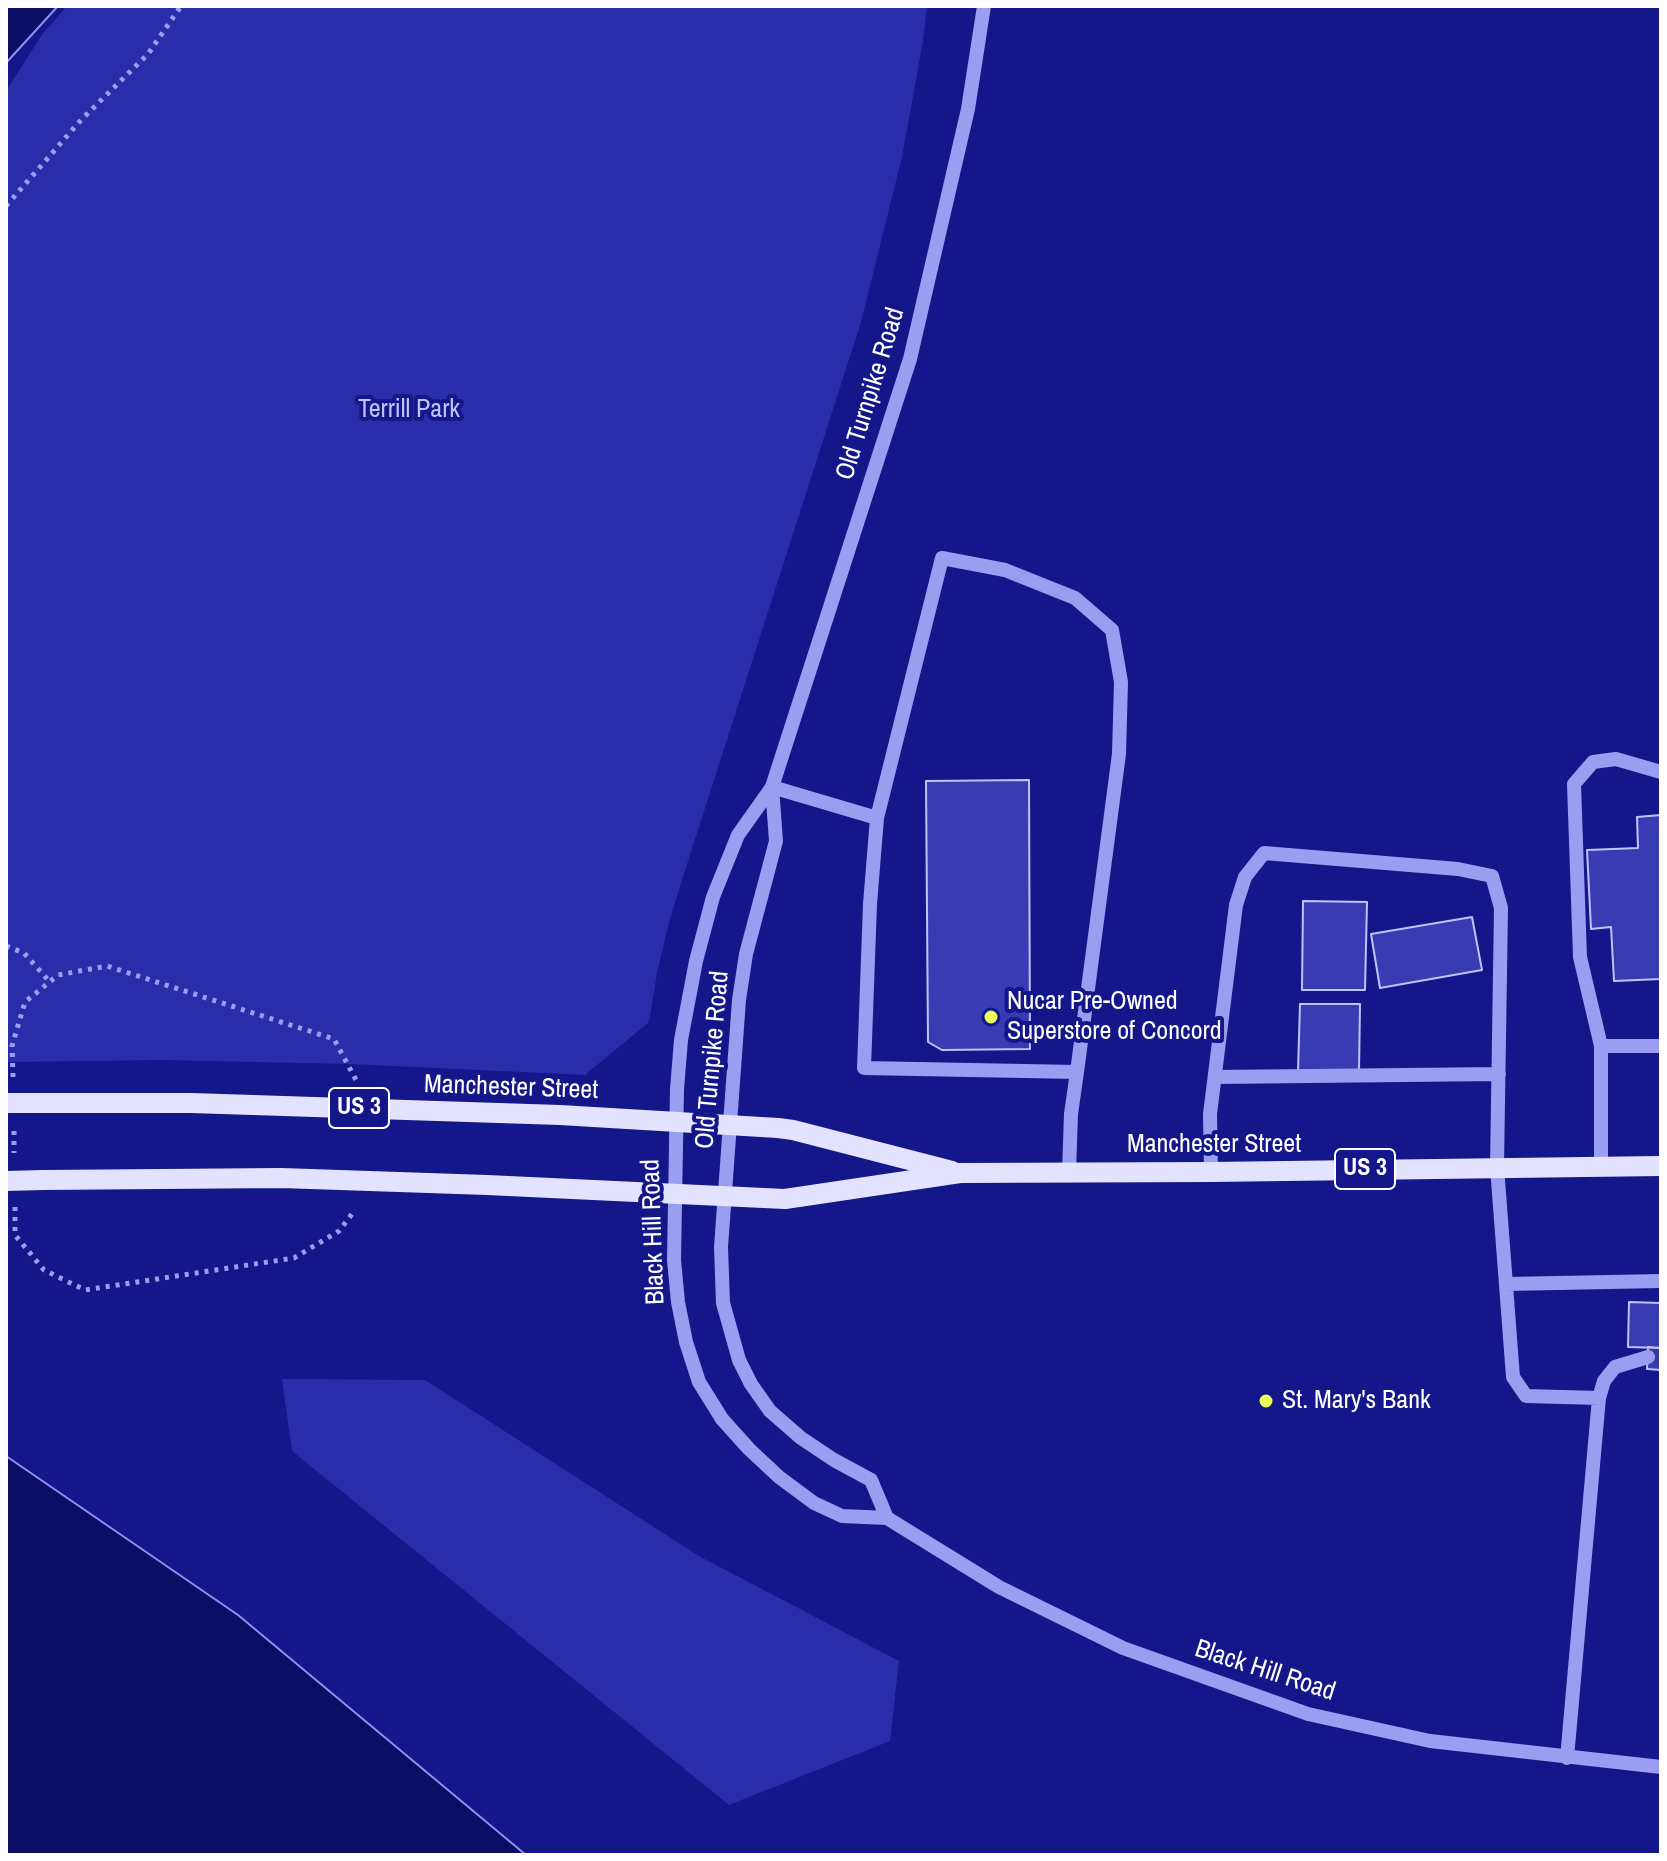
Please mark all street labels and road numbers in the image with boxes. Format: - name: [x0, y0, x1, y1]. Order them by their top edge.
- street label: Old Turnpike Road: [830, 304, 912, 484]
- street label: Old Turnpike Road: [690, 970, 736, 1150]
- street label: Manchester Street: [423, 1069, 599, 1107]
- road number: US 3: [329, 1088, 389, 1128]
- street label: Manchester Street: [1127, 1129, 1301, 1161]
- road number: US 3: [1335, 1149, 1395, 1189]
- street label: Black Hill Road: [636, 1159, 672, 1305]
- street label: Black Hill Road: [1191, 1634, 1339, 1708]

